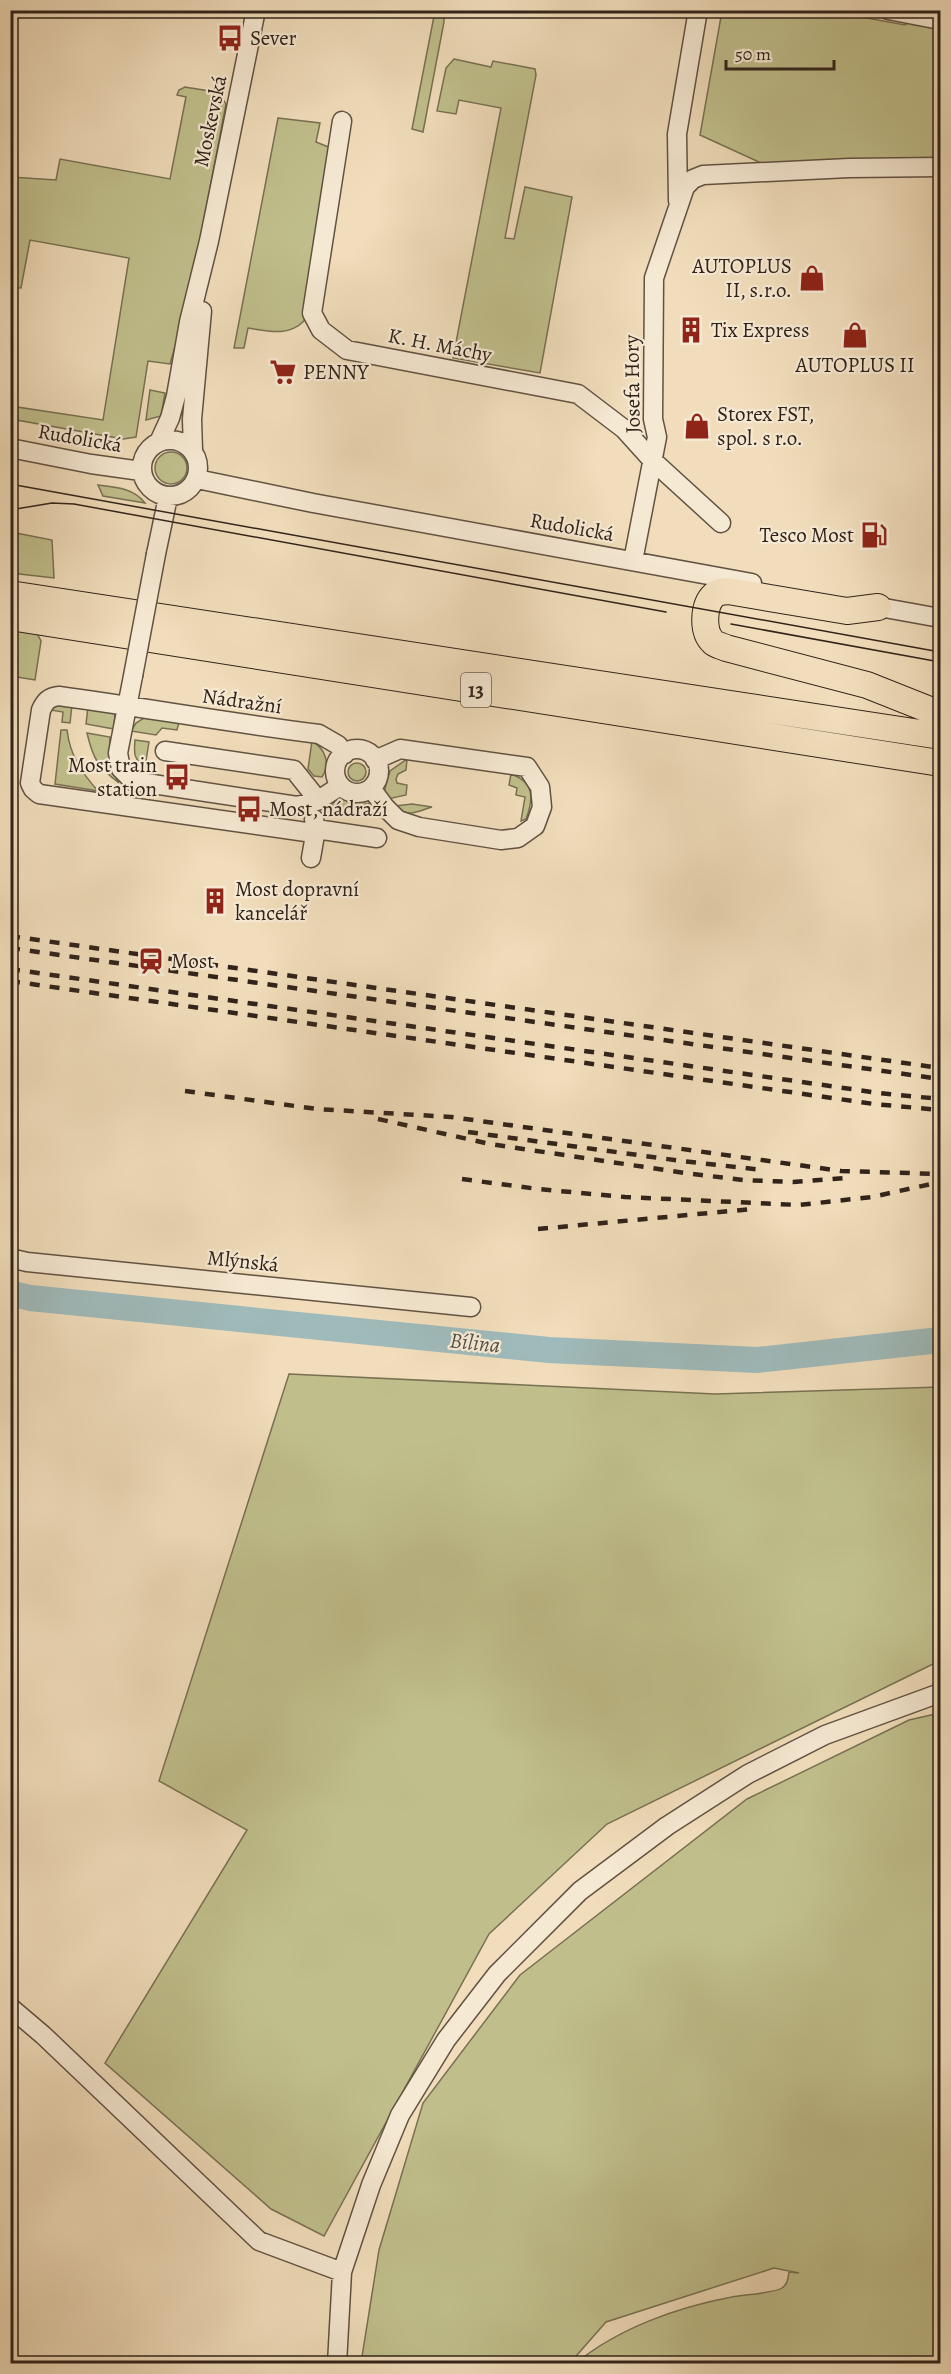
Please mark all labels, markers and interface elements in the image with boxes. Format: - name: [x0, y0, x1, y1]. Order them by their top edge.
- bus stop icon: Sever: [215, 23, 245, 53]
- place label: Sever: [250, 24, 297, 52]
- scale bar: [726, 33, 834, 71]
- text: 50 m: [735, 42, 771, 66]
- street label: Moskevská: [187, 72, 233, 170]
- place label: AUTOPLUS II, s.r.o.: [691, 252, 792, 304]
- shop icon: AUTOPLUS II, s.r.o.: [797, 263, 827, 293]
- building icon: Tix Express: [676, 315, 706, 345]
- place label: Tix Express: [711, 316, 810, 344]
- shop icon: AUTOPLUS II: [840, 320, 870, 350]
- street label: K. H. Máchy: [386, 321, 495, 369]
- street label: Josefa Hory: [617, 334, 647, 434]
- place label: AUTOPLUS II: [794, 351, 915, 379]
- supermarket icon: PENNY: [268, 357, 298, 387]
- place label: PENNY: [303, 358, 369, 386]
- place label: Storex FST, spol. s r.o.: [717, 400, 814, 452]
- shop icon: Storex FST, spol. s r.o.: [682, 411, 712, 441]
- street label: Rudolická: [36, 417, 125, 459]
- street label: Rudolická: [528, 506, 617, 548]
- fuel station icon: Tesco Most: [859, 520, 889, 550]
- place label: Tesco Most: [760, 521, 854, 549]
- road number: 13: [461, 673, 491, 707]
- street label: Nádražní: [200, 682, 284, 720]
- place label: Most train station: [68, 751, 157, 803]
- bus stop icon: Most train station: [162, 762, 192, 792]
- bus stop icon: Most, nádraží: [234, 794, 264, 824]
- place label: Most, nádraží: [269, 795, 388, 823]
- place label: Most dopravní kancelář: [235, 875, 359, 927]
- building icon: Most dopravní kancelář: [200, 886, 230, 916]
- station icon: Most: [136, 946, 166, 976]
- place label: Most: [171, 947, 214, 975]
- street label: Mlýnská: [206, 1243, 280, 1279]
- water label: Bílina: [448, 1325, 502, 1361]

